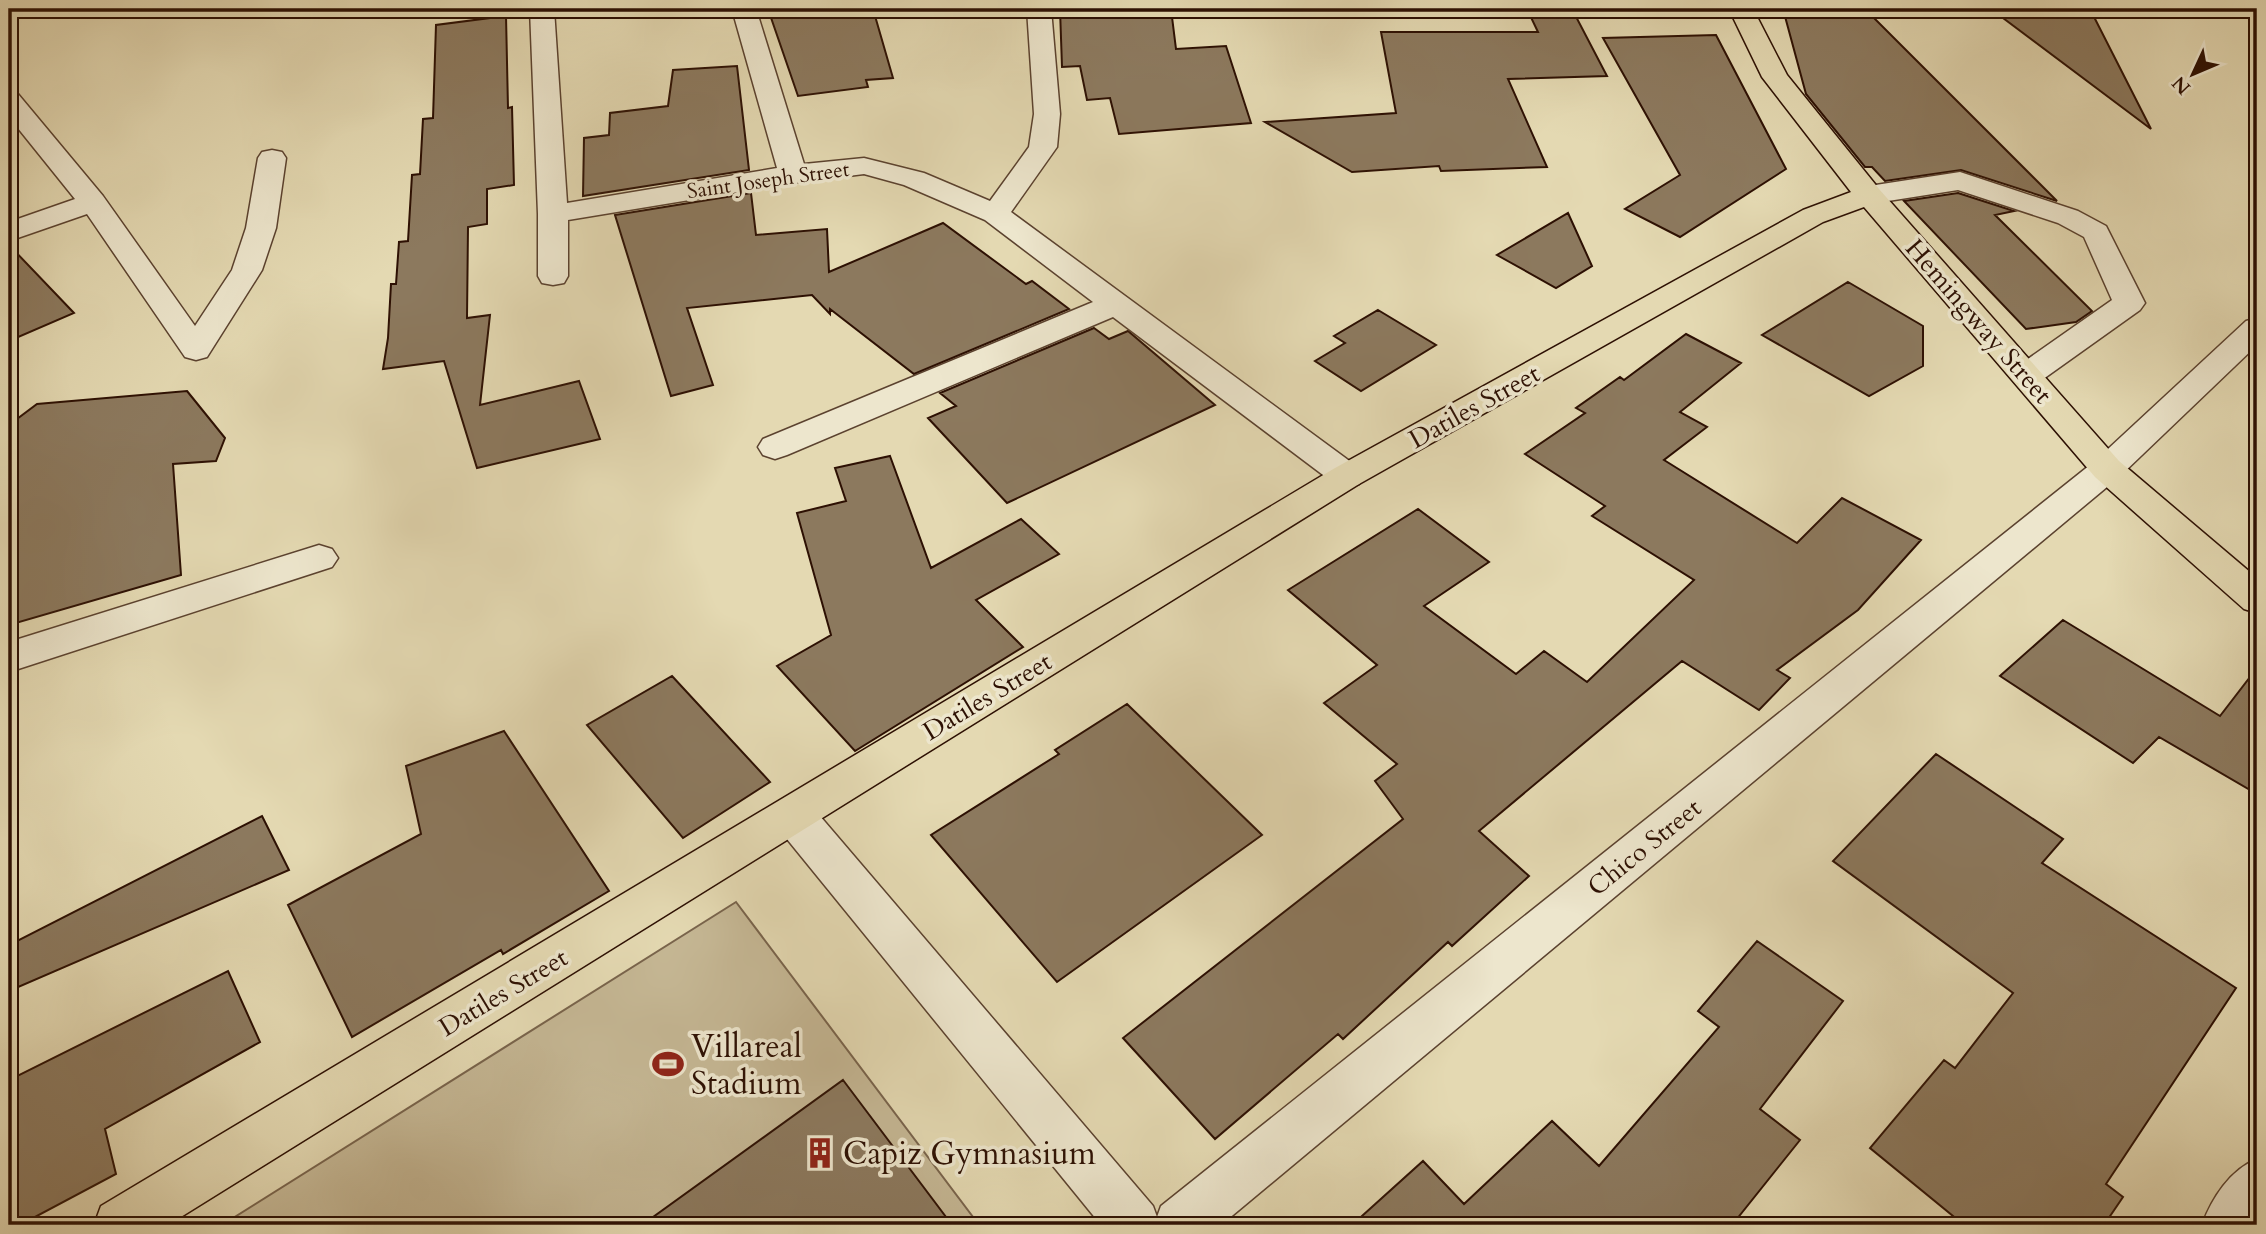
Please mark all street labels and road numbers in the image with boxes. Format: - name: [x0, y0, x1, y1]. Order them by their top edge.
- street label: Saint Joseph Street: [685, 155, 851, 206]
- street label: Hemingway Street: [1897, 232, 2060, 411]
- street label: Datiles Street: [1403, 356, 1546, 457]
- street label: Datiles Street: [916, 644, 1058, 749]
- street label: Chico Street: [1580, 791, 1709, 904]
- street label: Datiles Street: [432, 940, 574, 1045]

